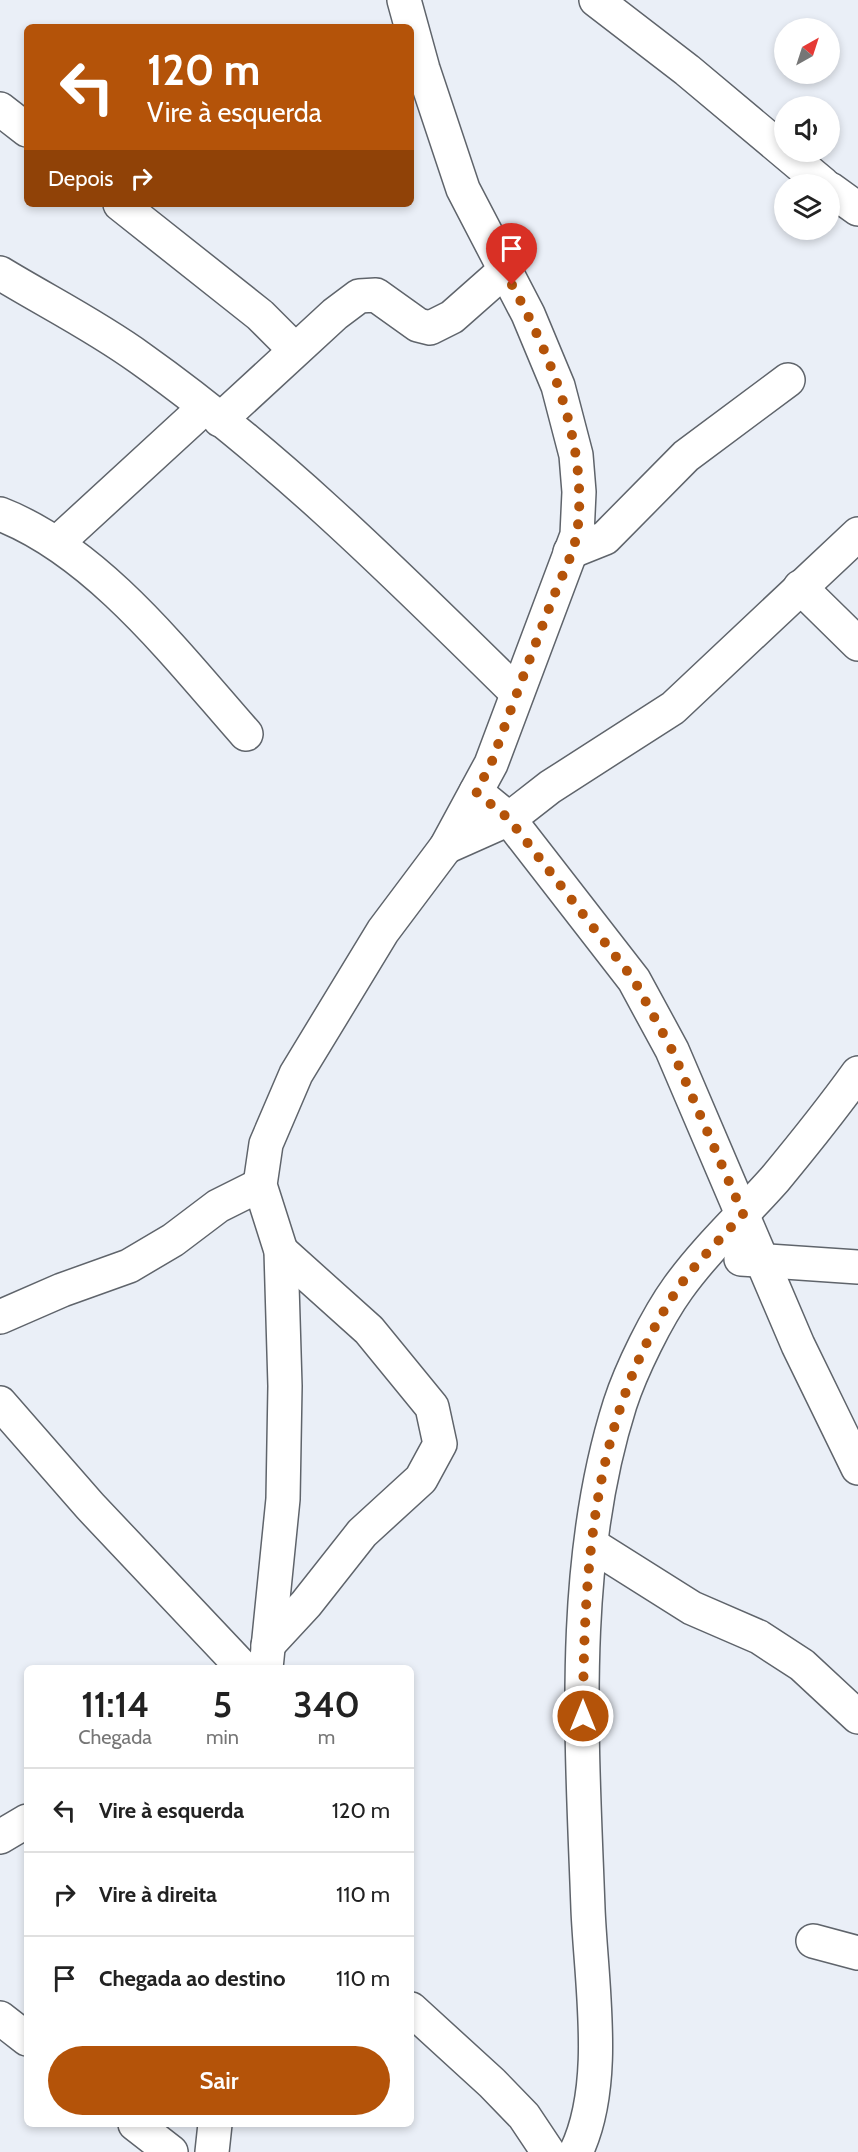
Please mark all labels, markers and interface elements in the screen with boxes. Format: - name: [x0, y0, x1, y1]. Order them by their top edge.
- north arrow: [774, 18, 840, 84]
- map controls: [774, 18, 840, 240]
- text: 120 m: [147, 44, 260, 96]
- icon: left: [48, 48, 126, 126]
- text: Vire à esquerda: [147, 96, 322, 129]
- button: sound: [774, 96, 840, 162]
- icon: right: [125, 162, 158, 195]
- text: Depois: [48, 165, 113, 192]
- button: layers: [774, 174, 840, 240]
- pin: [486, 223, 537, 285]
- icon: arrive: [495, 232, 528, 265]
- text: 11:14: [81, 1682, 149, 1726]
- text: 5: [213, 1682, 232, 1726]
- text: 340: [293, 1682, 360, 1726]
- position arrow: [551, 1684, 615, 1748]
- text: Chegada: [78, 1725, 152, 1749]
- text: min: [206, 1725, 239, 1749]
- text: m: [318, 1725, 335, 1749]
- icon: left: [48, 1794, 81, 1827]
- text: Vire à esquerda: [99, 1797, 244, 1824]
- text: 120 m: [332, 1797, 390, 1824]
- icon: right: [48, 1878, 81, 1911]
- text: Vire à direita: [99, 1881, 217, 1908]
- text: 110 m: [336, 1881, 390, 1908]
- icon: arrive: [48, 1962, 81, 1995]
- text: Chegada ao destino: [99, 1965, 285, 1992]
- text: 110 m: [336, 1965, 390, 1992]
- button: Sair: [48, 2046, 390, 2115]

